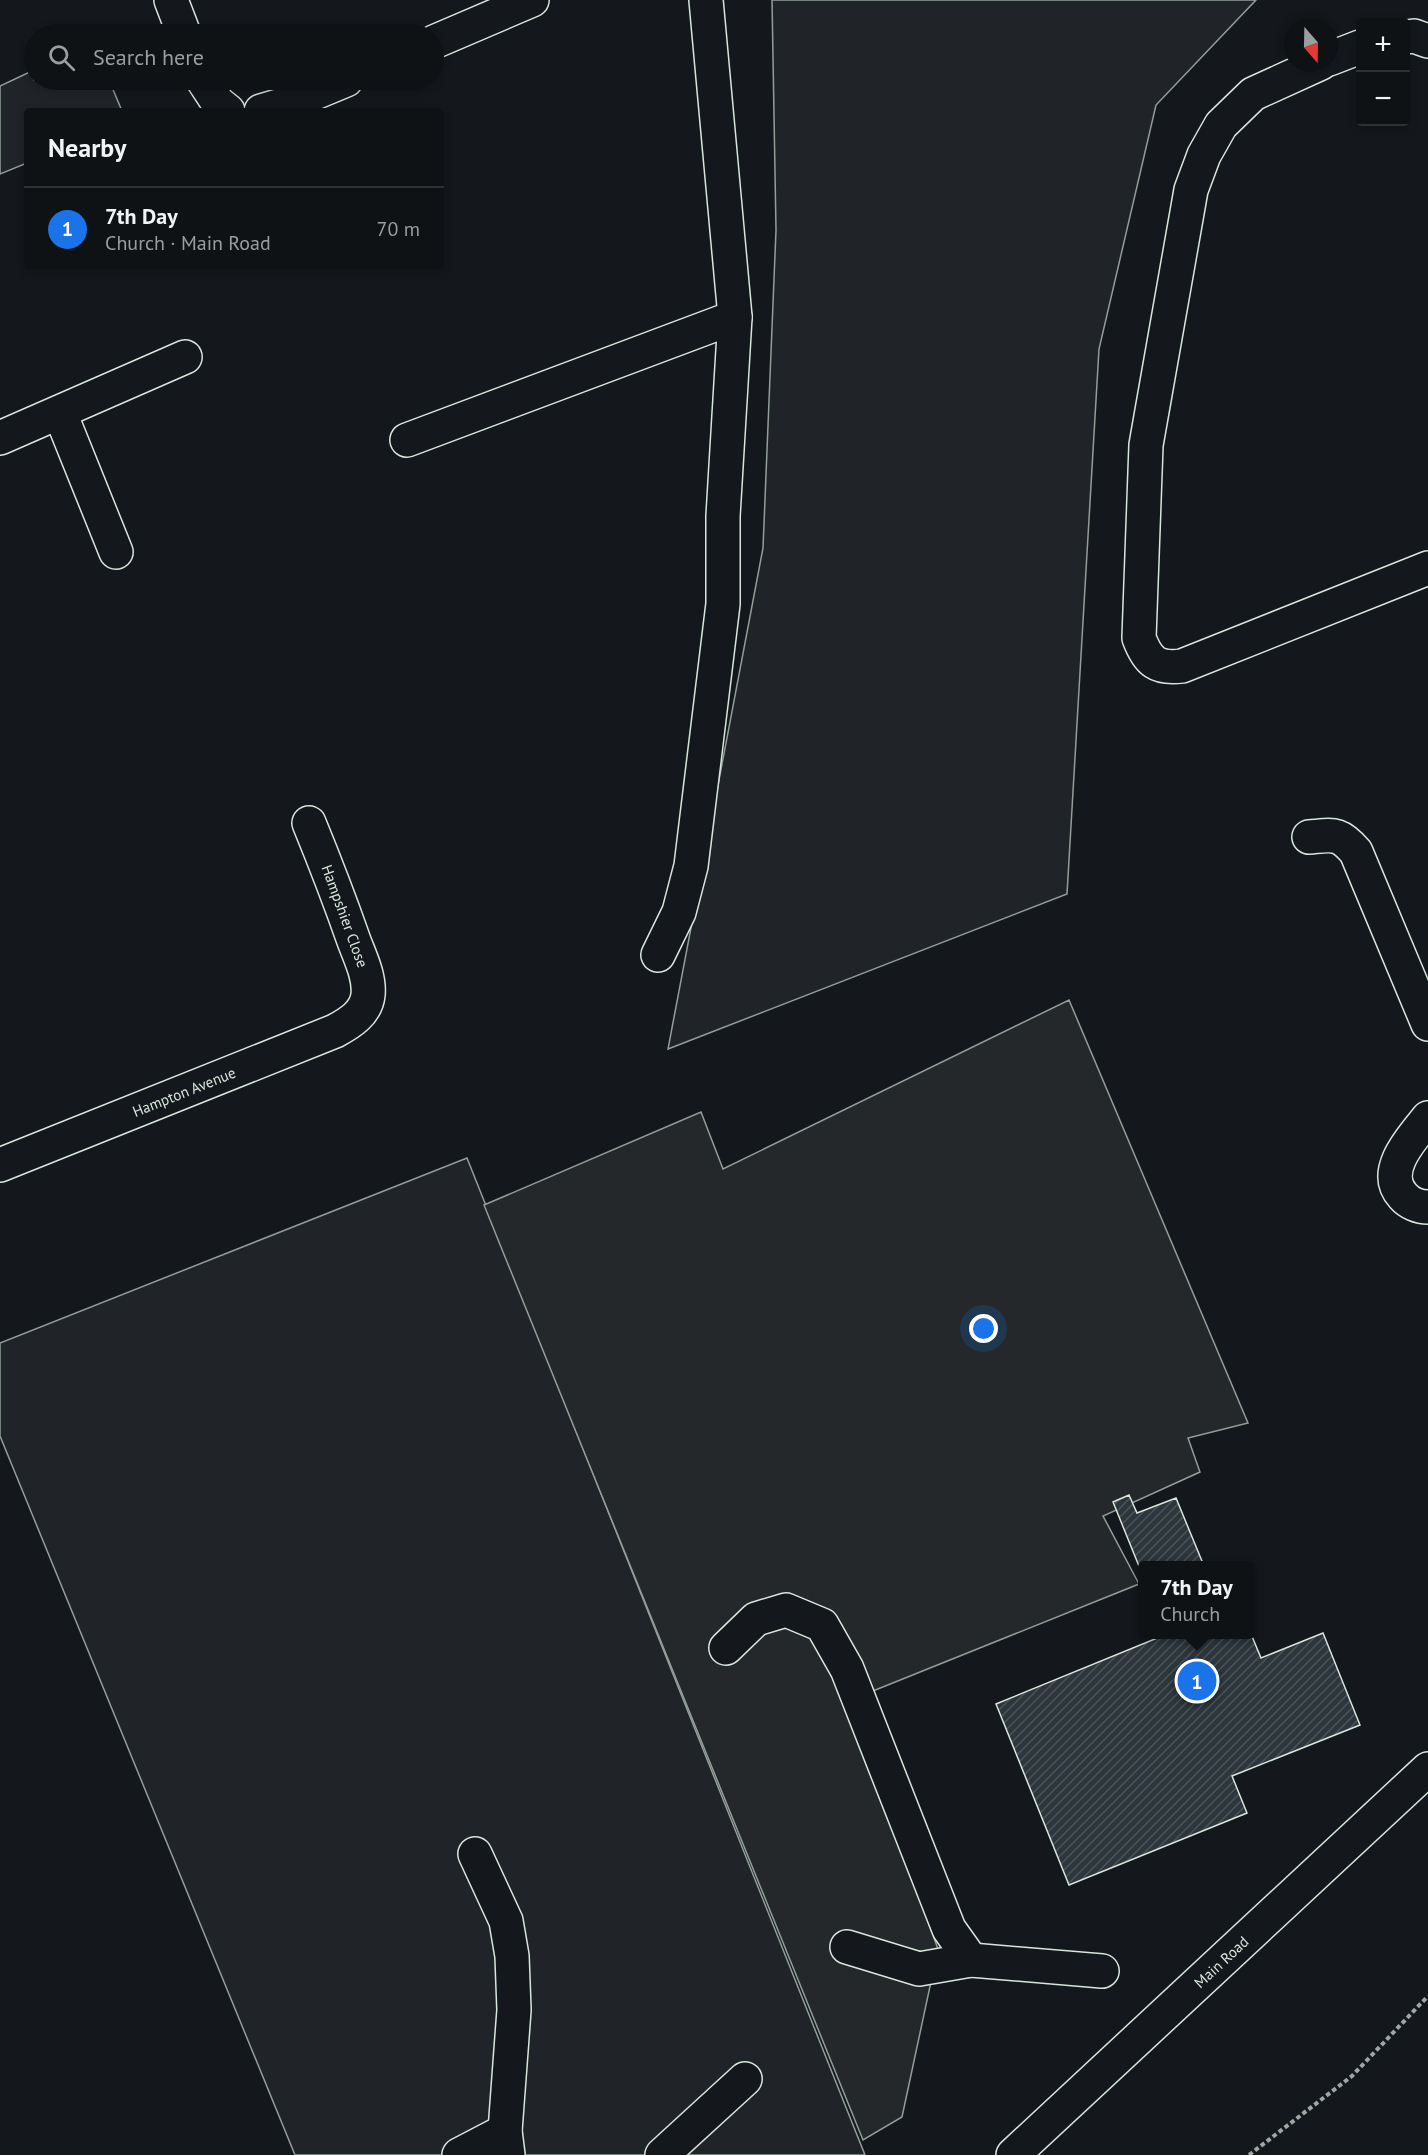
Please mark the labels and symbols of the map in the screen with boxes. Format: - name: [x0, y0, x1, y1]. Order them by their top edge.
- north arrow: [1284, 18, 1338, 72]
- street label: Hampshier Close: [318, 862, 372, 970]
- street label: Hampton Avenue: [129, 1062, 238, 1121]
- your location: [969, 1314, 998, 1343]
- pin: 1: [1178, 1658, 1216, 1704]
- street label: Main Road: [1190, 1932, 1252, 1991]

